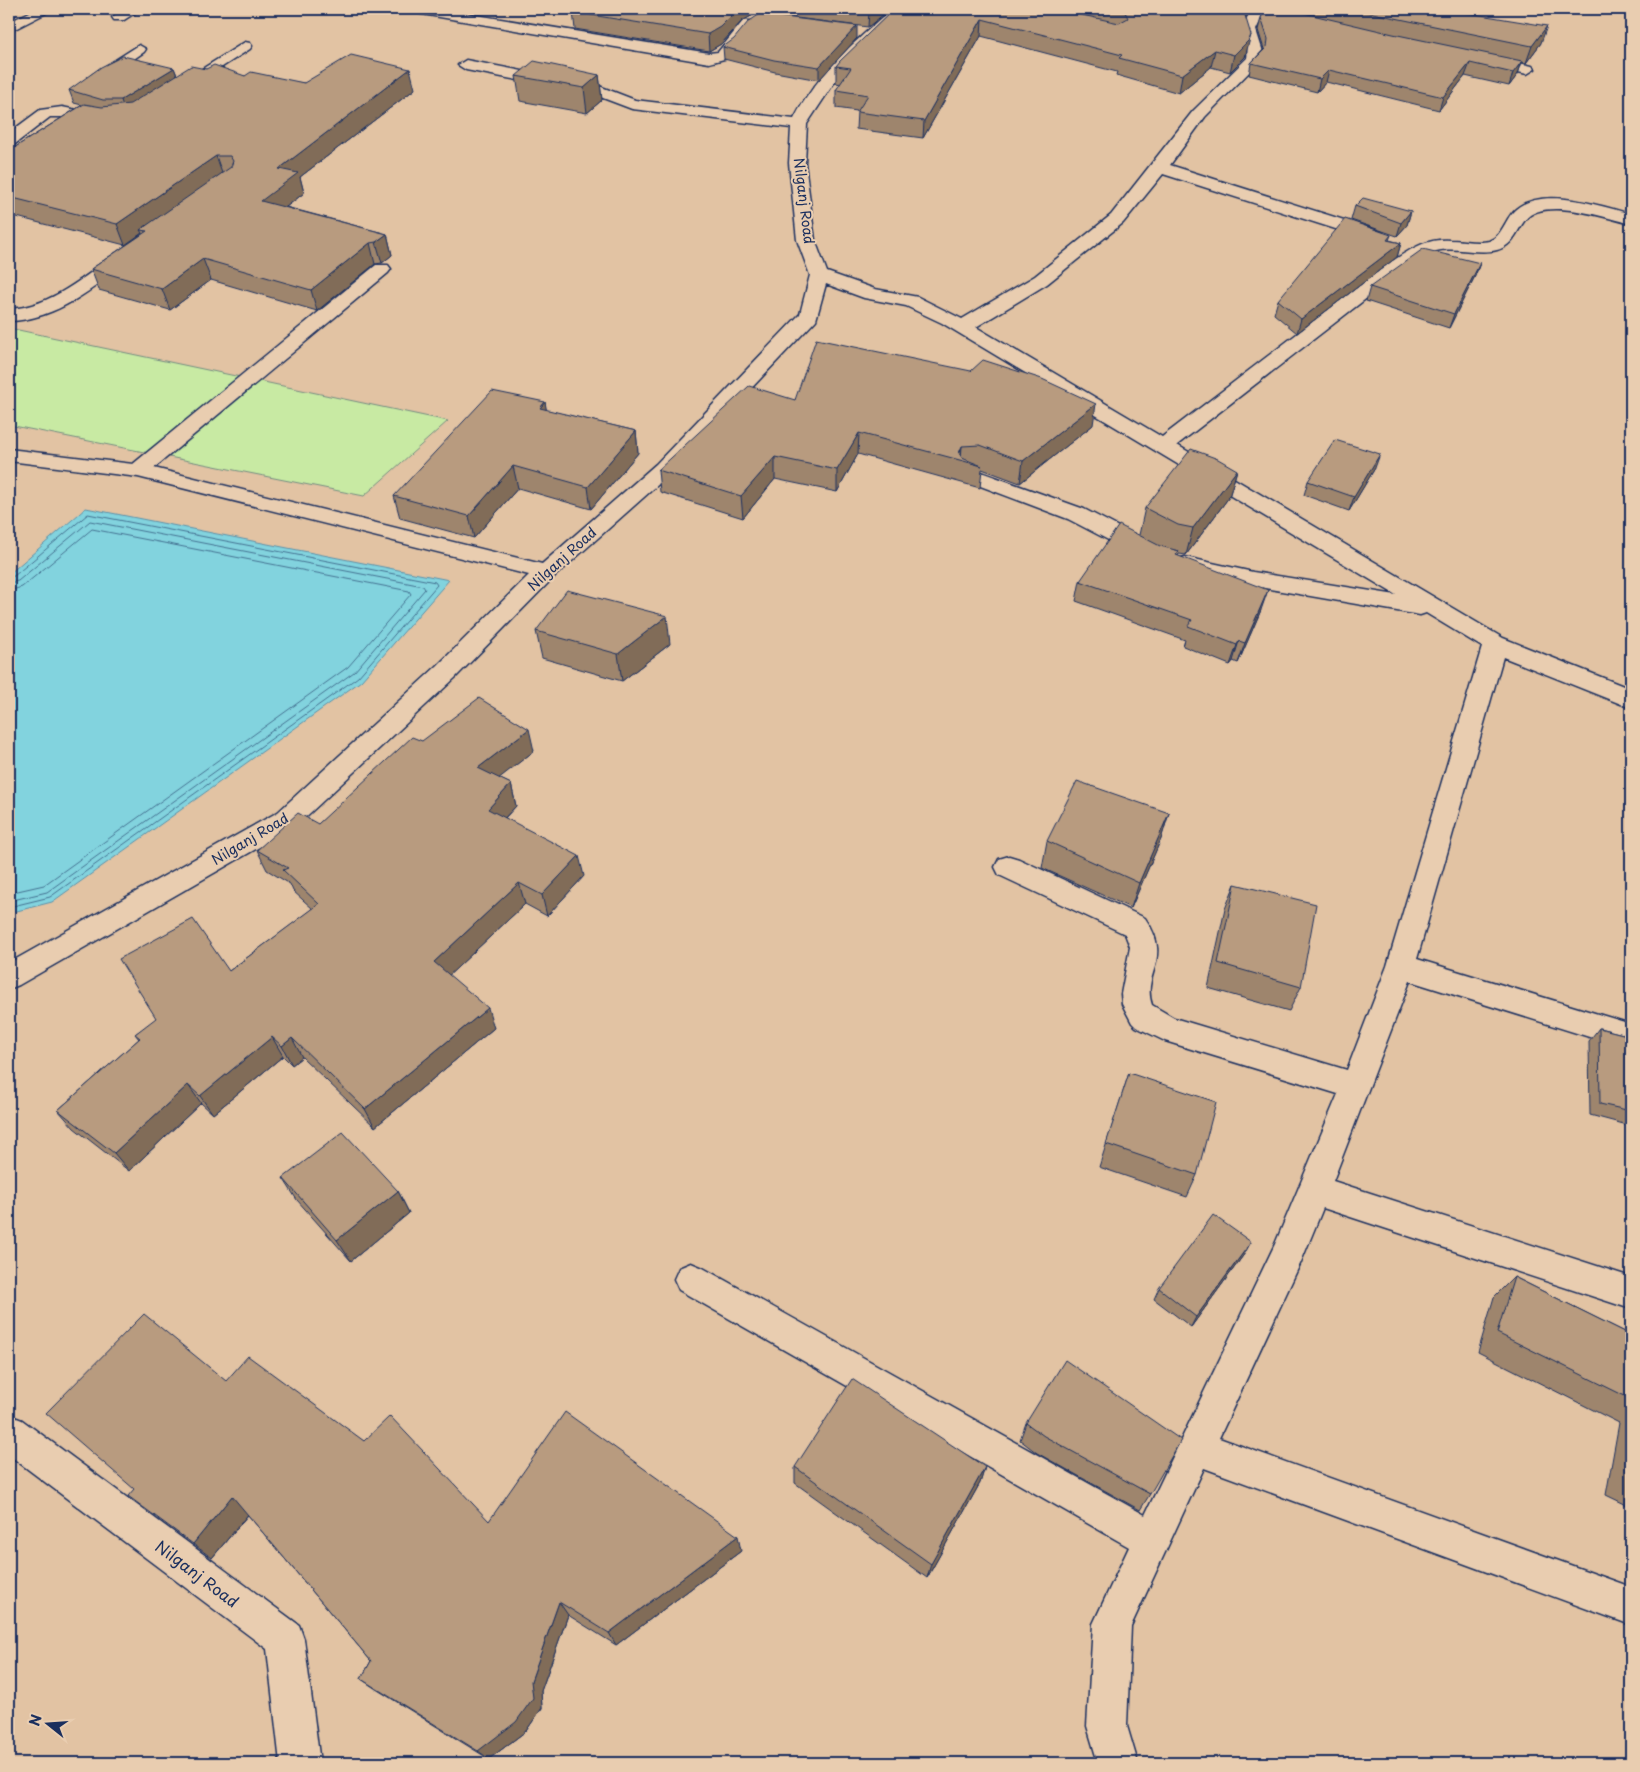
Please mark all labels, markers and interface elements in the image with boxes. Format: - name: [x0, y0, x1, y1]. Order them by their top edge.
- street label: Nilganj Road: [789, 157, 820, 245]
- street label: Nilganj Road: [522, 522, 601, 595]
- street label: Nilganj Road: [207, 807, 292, 870]
- street label: Nilganj Road: [151, 1534, 244, 1613]
- north arrow: [22, 1700, 72, 1750]
- text: N: [23, 1712, 47, 1728]

